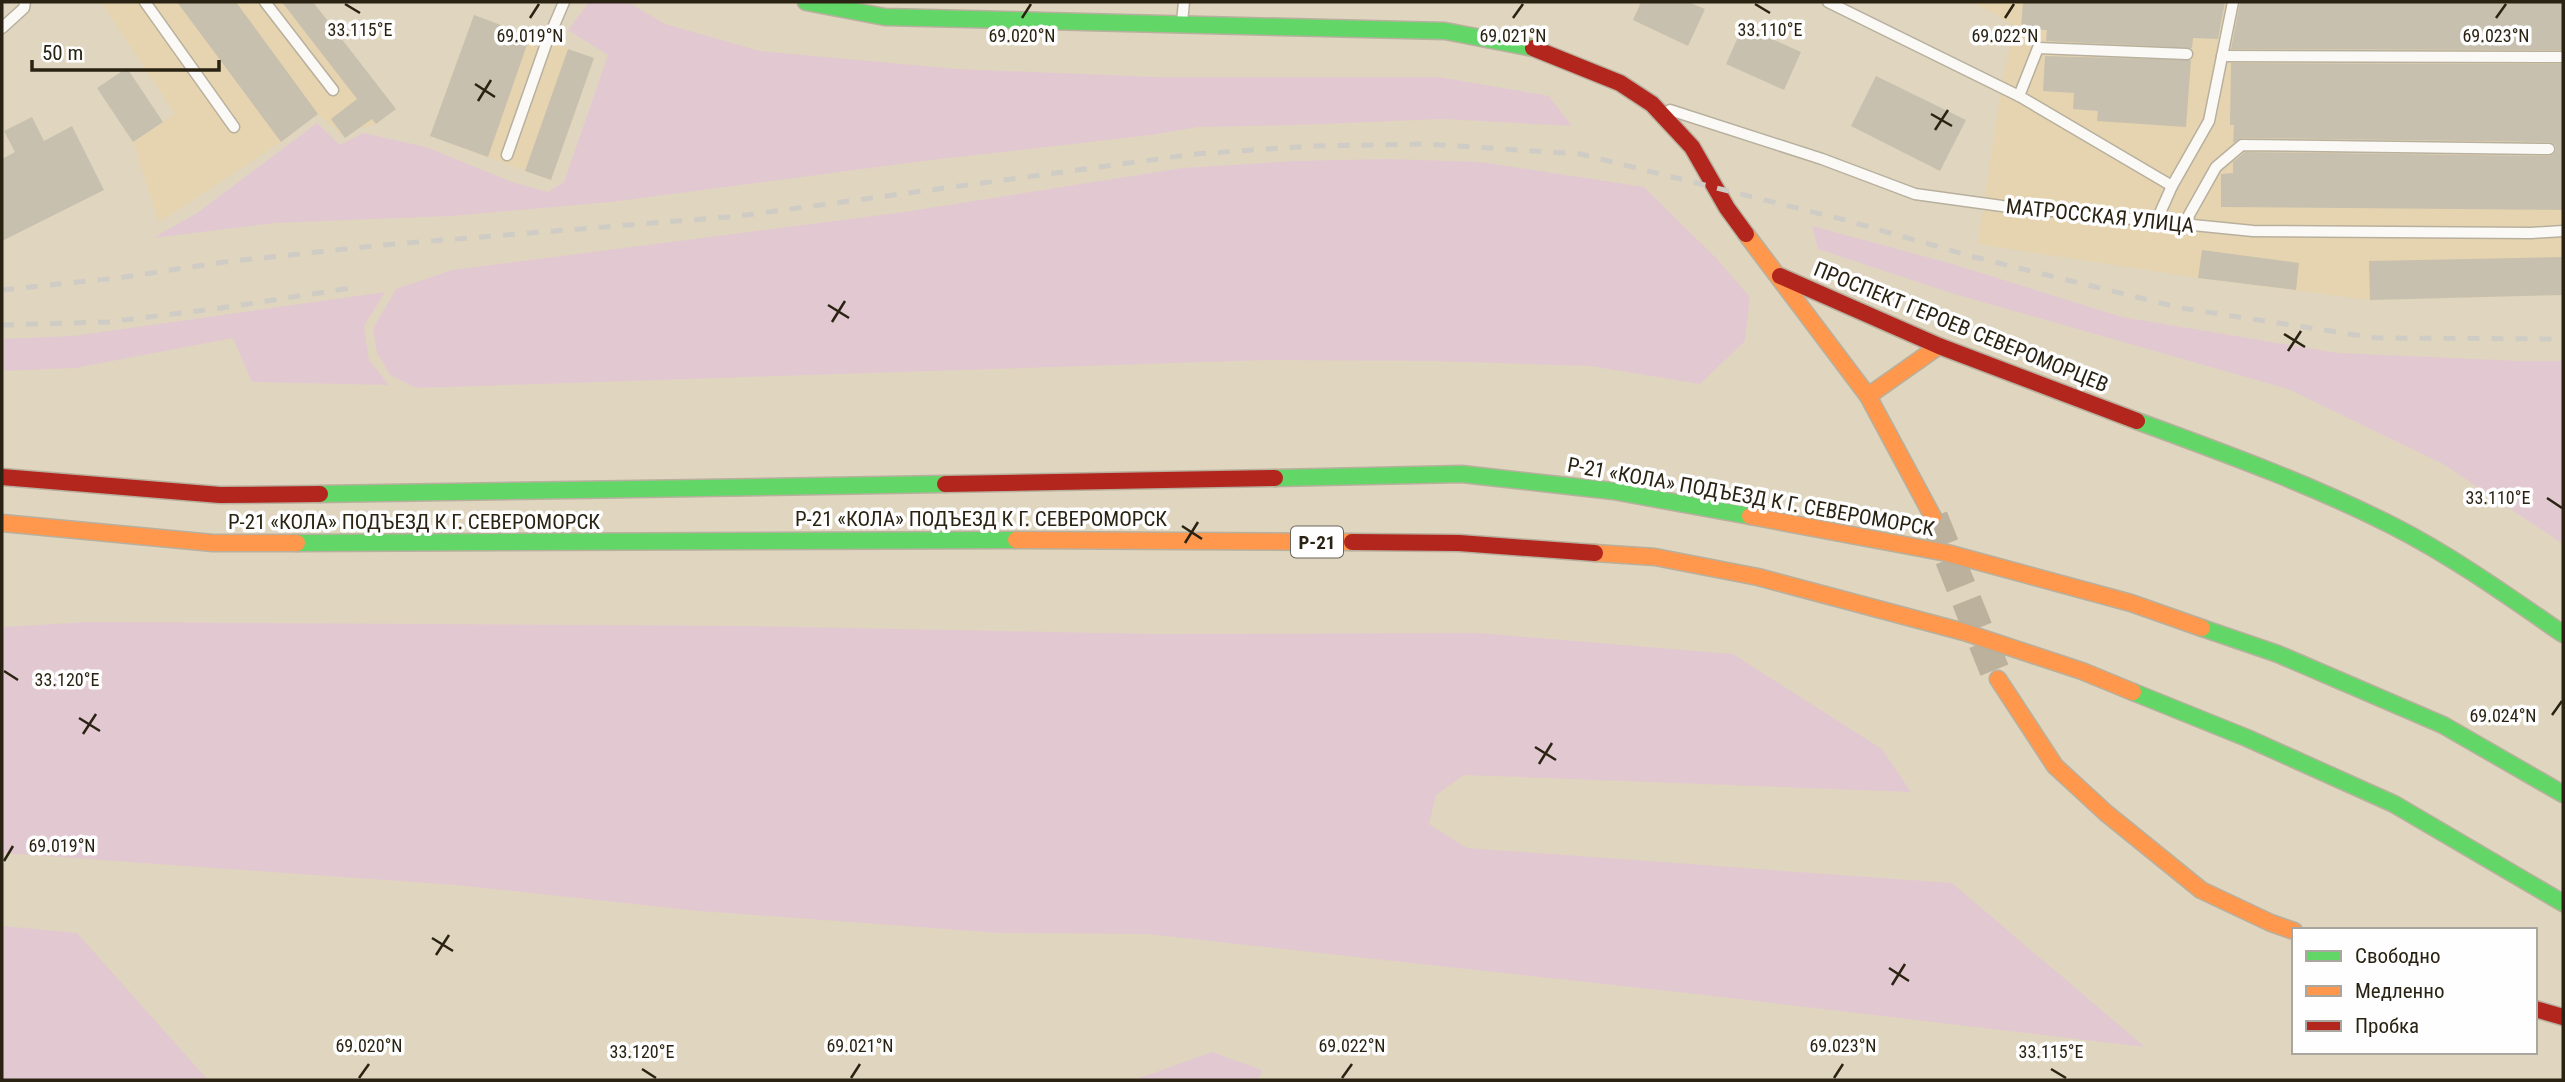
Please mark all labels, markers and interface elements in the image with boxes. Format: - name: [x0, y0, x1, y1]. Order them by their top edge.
- text: 33.115°E: [328, 19, 392, 40]
- text: 33.110°E: [1738, 19, 1802, 40]
- text: 69.019°N: [496, 25, 564, 46]
- text: 69.020°N: [988, 25, 1056, 46]
- text: 69.021°N: [1479, 25, 1547, 46]
- text: 69.022°N: [1971, 25, 2039, 46]
- text: 69.023°N: [2462, 25, 2530, 46]
- scale bar: [32, 28, 219, 72]
- text: 50 m: [42, 41, 83, 65]
- street label: МАТРОССКАЯ УЛИЦА: [2005, 194, 2195, 238]
- street label: ПРОСПЕКТ ГЕРОЕВ СЕВЕРОМОРЦЕВ: [1810, 257, 2112, 397]
- street label: Р-21 «КОЛА» ПОДЪЕЗД К Г. СЕВЕРОМОРСК: [1566, 453, 1937, 541]
- text: 33.110°E: [2466, 487, 2530, 508]
- street label: Р-21 «КОЛА» ПОДЪЕЗД К Г. СЕВЕРОМОРСК: [795, 507, 1167, 531]
- street label: Р-21 «КОЛА» ПОДЪЕЗД К Г. СЕВЕРОМОРСК: [228, 510, 600, 534]
- road number: Р-21: [1291, 526, 1343, 558]
- text: 33.120°E: [35, 669, 99, 690]
- text: 69.024°N: [2469, 705, 2537, 726]
- text: 69.019°N: [28, 835, 96, 856]
- legend: [2292, 928, 2537, 1054]
- text: Свободно: [2355, 944, 2441, 968]
- text: Медленно: [2355, 979, 2444, 1003]
- text: Пробка: [2355, 1014, 2419, 1038]
- text: 69.020°N: [335, 1035, 403, 1056]
- text: 69.021°N: [826, 1035, 894, 1056]
- text: 69.022°N: [1318, 1035, 1386, 1056]
- text: 69.023°N: [1809, 1035, 1877, 1056]
- text: 33.120°E: [610, 1041, 674, 1062]
- text: 33.115°E: [2019, 1041, 2083, 1062]

